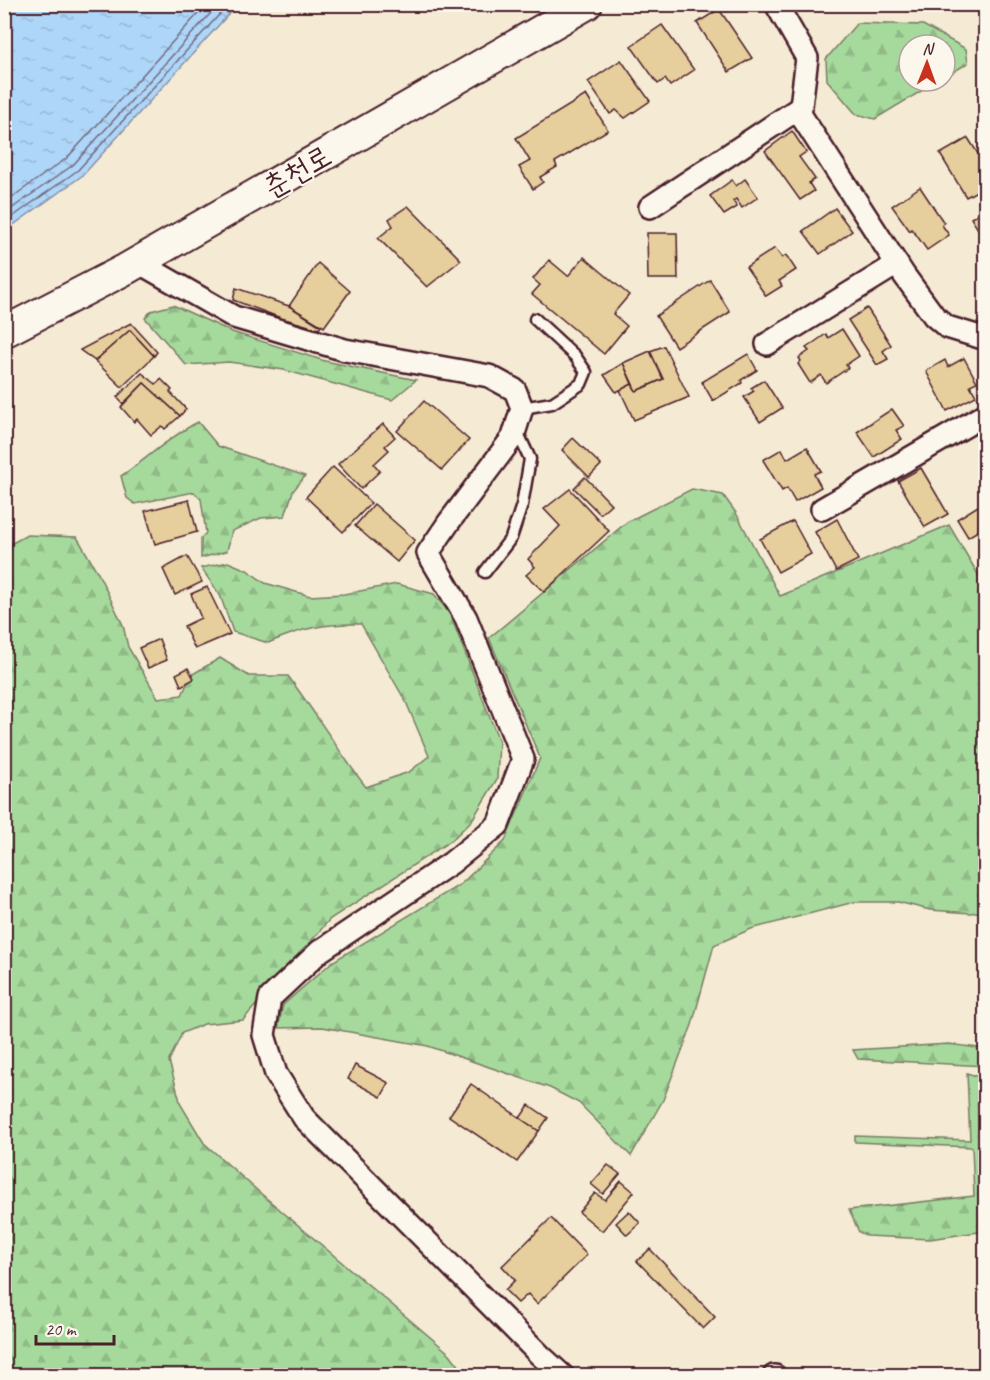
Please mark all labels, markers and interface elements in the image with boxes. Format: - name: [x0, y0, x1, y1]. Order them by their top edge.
- north arrow: [897, 33, 957, 93]
- text: N: [922, 39, 935, 59]
- street label: 춘천로: [256, 136, 338, 206]
- scale bar: [36, 1308, 114, 1346]
- text: 20 m: [45, 1318, 78, 1340]

